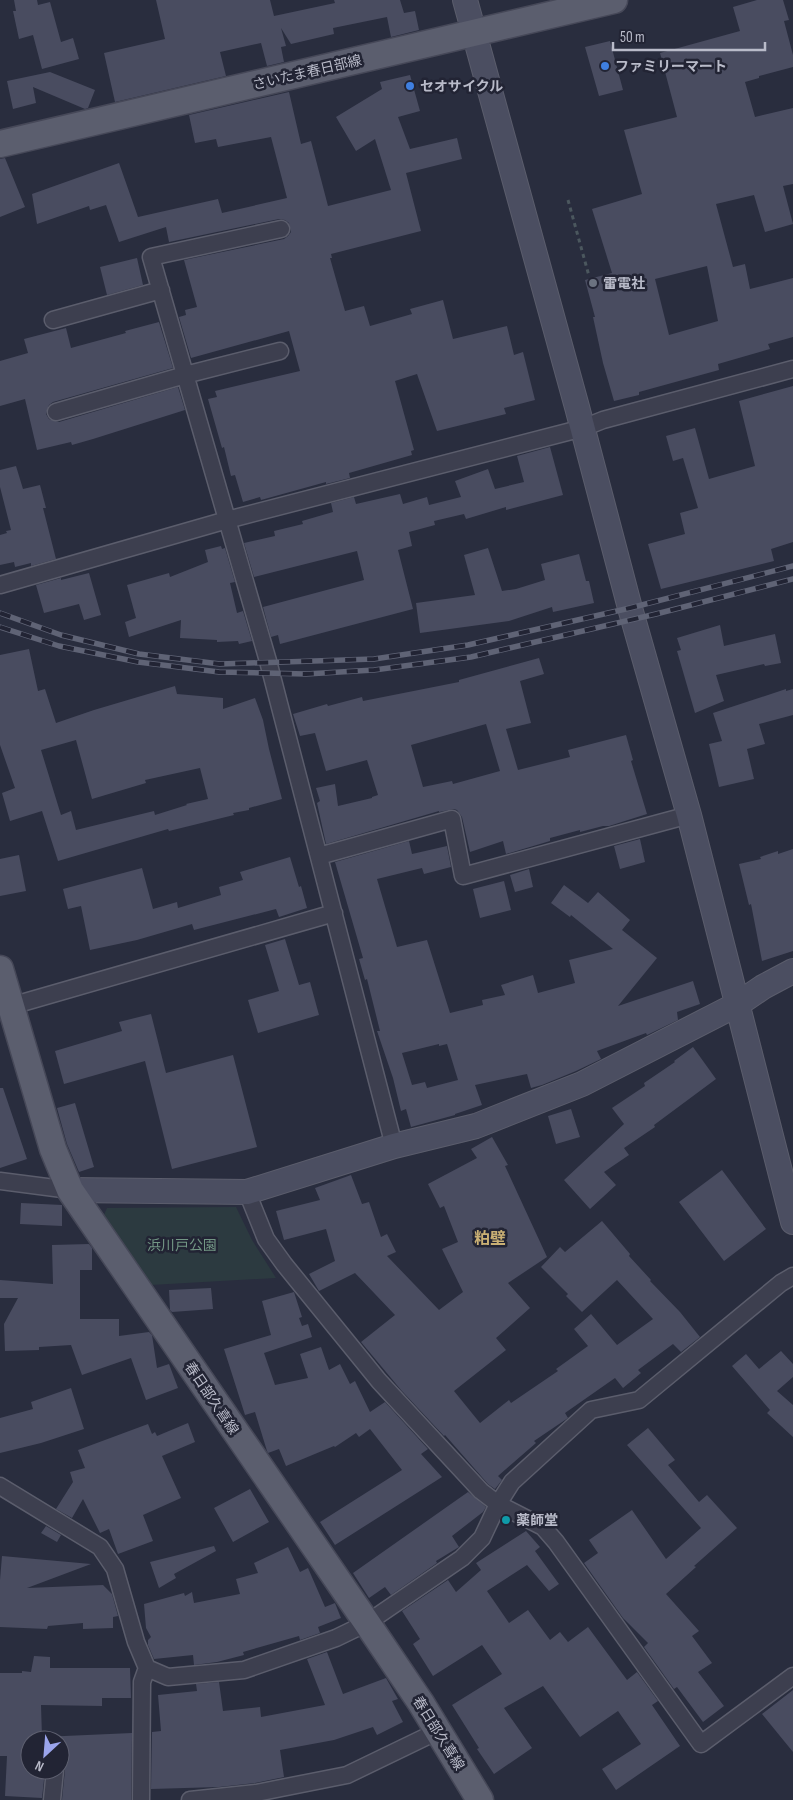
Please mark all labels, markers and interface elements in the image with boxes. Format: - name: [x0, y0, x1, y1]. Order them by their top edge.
- scale bar: [613, 20, 766, 52]
- text: 50 m: [620, 28, 645, 47]
- street label: さいたま春日部線: [251, 52, 363, 93]
- place label: ファミリーマート: [615, 58, 727, 75]
- marker: ファミリーマート: [599, 60, 611, 72]
- place label: セオサイクル: [420, 78, 503, 95]
- marker: セオサイクル: [404, 80, 416, 92]
- place label: 雷電社: [603, 275, 645, 292]
- marker: 雷電社: [587, 277, 599, 289]
- district label: 粕壁: [474, 1230, 506, 1249]
- park label: 浜川戸公園: [147, 1237, 217, 1254]
- street label: 春日部久喜線: [181, 1359, 242, 1438]
- place label: 薬師堂: [516, 1512, 558, 1529]
- marker: 薬師堂: [500, 1514, 512, 1526]
- street label: 春日部久喜線: [409, 1693, 468, 1773]
- north arrow: [20, 1730, 70, 1780]
- text: N: [32, 1757, 47, 1776]

